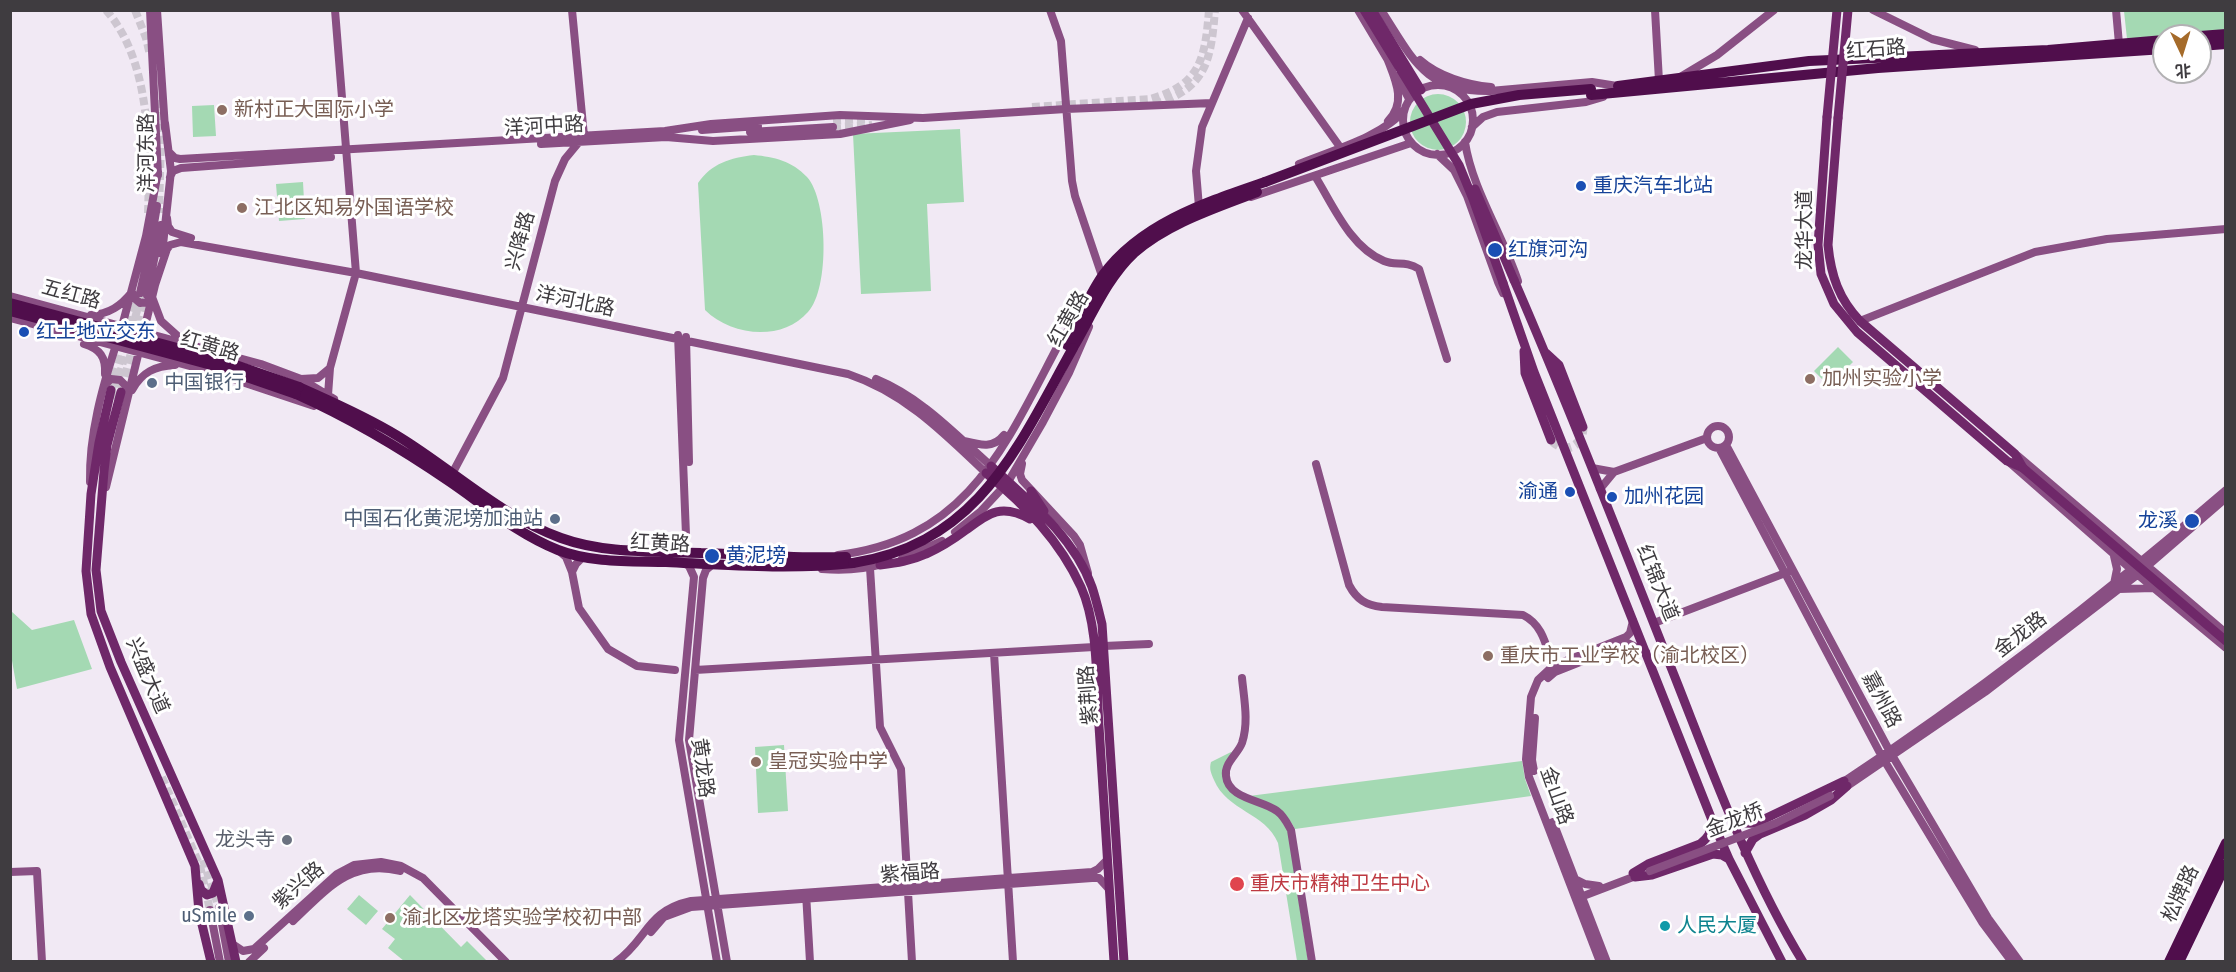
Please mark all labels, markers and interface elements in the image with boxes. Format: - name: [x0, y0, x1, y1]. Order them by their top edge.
- north arrow: [2152, 24, 2212, 84]
- street label: 红石路: [1845, 36, 1907, 64]
- text: 北: [2175, 60, 2192, 80]
- place label: 新村正大国际小学: [234, 98, 394, 122]
- marker: 新村正大国际小学: [215, 103, 229, 117]
- street label: 洋河东路: [135, 113, 159, 193]
- street label: 洋河中路: [503, 113, 585, 141]
- place label: 重庆汽车北站: [1593, 174, 1713, 198]
- marker: 重庆汽车北站: [1574, 179, 1588, 193]
- street label: 龙华大道: [1793, 190, 1817, 270]
- place label: 江北区知易外国语学校: [254, 196, 454, 220]
- marker: 江北区知易外国语学校: [235, 201, 249, 215]
- street label: 兴降路: [502, 209, 540, 273]
- place label: 红旗河沟: [1508, 238, 1588, 262]
- marker: 红旗河沟: [1486, 241, 1504, 259]
- street label: 五红路: [39, 276, 103, 314]
- street label: 洋河北路: [533, 282, 617, 322]
- street label: 红黄路: [1044, 287, 1094, 351]
- place label: 红土地立交东: [36, 320, 156, 344]
- marker: 红土地立交东: [17, 325, 31, 339]
- street label: 红黄路: [178, 327, 242, 367]
- place label: 加州实验小学: [1822, 367, 1942, 391]
- place label: 中国银行: [164, 371, 244, 395]
- marker: 加州实验小学: [1803, 372, 1817, 386]
- marker: 中国银行: [145, 376, 159, 390]
- place label: 渝通: [1518, 480, 1558, 504]
- marker: 渝通: [1563, 485, 1577, 499]
- place label: 加州花园: [1624, 485, 1704, 509]
- marker: 加州花园: [1605, 490, 1619, 504]
- place label: 中国石化黄泥塝加油站: [343, 507, 543, 531]
- place label: 龙溪: [2138, 509, 2178, 533]
- marker: 中国石化黄泥塝加油站: [548, 512, 562, 526]
- marker: 龙溪: [2183, 512, 2201, 530]
- street label: 红黄路: [629, 530, 691, 558]
- street label: 红锦大道: [1631, 541, 1683, 625]
- place label: 黄泥塝: [726, 544, 786, 568]
- marker: 黄泥塝: [703, 547, 721, 565]
- street label: 金龙路: [1990, 607, 2052, 663]
- street label: 兴盛大道: [120, 634, 174, 718]
- place label: 重庆市工业学校（渝北校区）: [1500, 644, 1760, 668]
- marker: 重庆市工业学校（渝北校区）: [1481, 649, 1495, 663]
- street label: 紫荆路: [1075, 664, 1103, 726]
- street label: 嘉州路: [1856, 668, 1906, 732]
- street label: 黄龙路: [686, 737, 718, 799]
- place label: 皇冠实验中学: [768, 750, 888, 774]
- marker: 皇冠实验中学: [749, 755, 763, 769]
- street label: 金山路: [1534, 764, 1578, 828]
- street label: 金龙桥: [1703, 799, 1767, 843]
- place label: 龙头寺: [215, 828, 275, 852]
- marker: 龙头寺: [280, 833, 294, 847]
- street label: 紫兴路: [268, 857, 330, 915]
- street label: 紫福路: [879, 860, 941, 888]
- street label: 松牌路: [2157, 862, 2205, 926]
- place label: 重庆市精神卫生中心: [1250, 872, 1430, 896]
- marker: 重庆市精神卫生中心: [1228, 875, 1246, 893]
- place label: uSmile: [181, 904, 237, 928]
- place label: 渝北区龙塔实验学校初中部: [402, 906, 642, 930]
- marker: uSmile: [242, 909, 256, 923]
- marker: 渝北区龙塔实验学校初中部: [383, 911, 397, 925]
- place label: 人民大厦: [1677, 914, 1757, 938]
- marker: 人民大厦: [1658, 919, 1672, 933]

